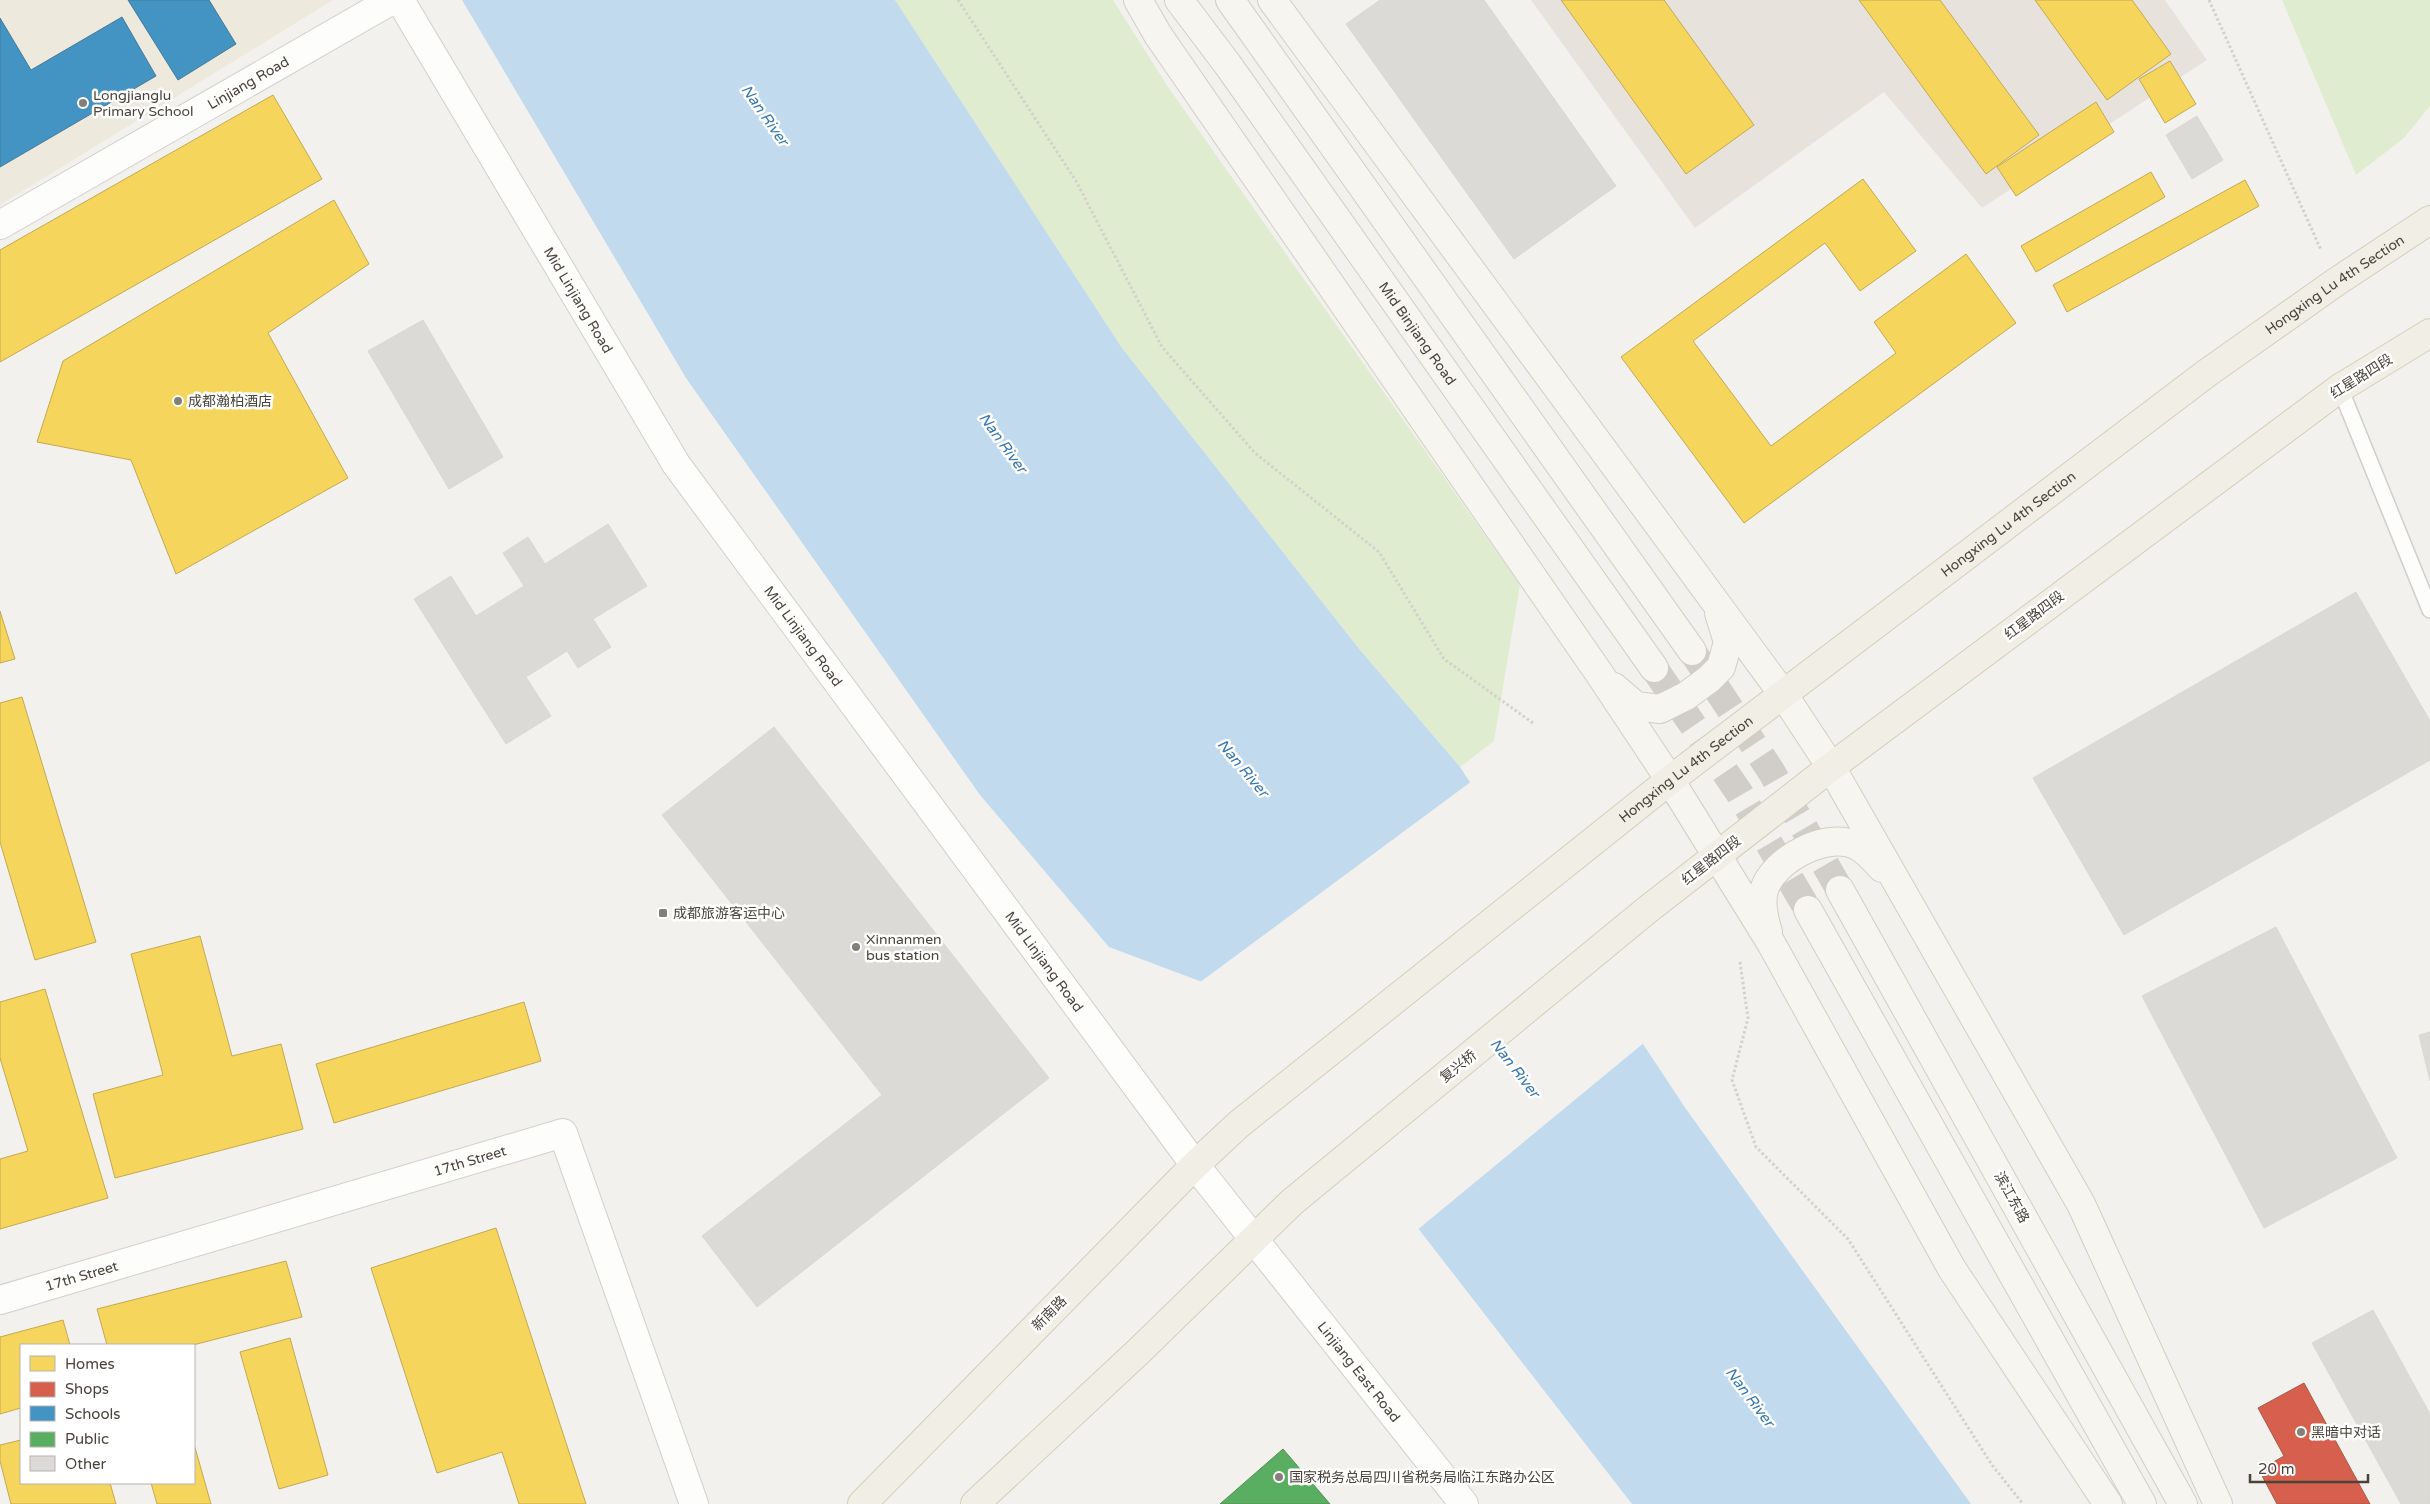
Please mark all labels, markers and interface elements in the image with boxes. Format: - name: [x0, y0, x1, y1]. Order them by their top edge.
- street label: Linjiang Road: [204, 53, 292, 113]
- water label: Nan River: [738, 81, 794, 151]
- place label: Longjianglu Primary School: [93, 87, 194, 120]
- marker: Longjianglu Primary School: [77, 97, 89, 109]
- street label: Hongxing Lu 4th Section: [2262, 231, 2408, 338]
- street label: Mid Linjiang Road: [540, 244, 616, 356]
- street label: Mid Binjiang Road: [1375, 279, 1459, 388]
- street label: 红星路四段: [2327, 351, 2395, 402]
- place label: 成都瀚柏酒店: [188, 393, 272, 410]
- marker: 成都瀚柏酒店: [172, 395, 184, 407]
- water label: Nan River: [975, 409, 1032, 478]
- street label: Hongxing Lu 4th Section: [1938, 468, 2079, 581]
- street label: Mid Linjiang Road: [760, 583, 846, 690]
- street label: 红星路四段: [2001, 588, 2067, 643]
- street label: Hongxing Lu 4th Section: [1616, 712, 1756, 826]
- water label: Nan River: [1214, 735, 1274, 802]
- street label: 红星路四段: [1678, 832, 1744, 889]
- place label: 成都旅游客运中心: [673, 905, 785, 922]
- marker: 成都旅游客运中心: [657, 907, 669, 919]
- street label: Mid Linjiang Road: [1001, 908, 1087, 1015]
- place label: Xinnanmen bus station: [866, 931, 942, 964]
- marker: Xinnanmen bus station: [850, 941, 862, 953]
- water label: Nan River: [1486, 1035, 1545, 1103]
- street label: 复兴桥: [1437, 1047, 1480, 1086]
- street label: 17th Street: [431, 1142, 509, 1180]
- street label: 滨江东路: [1991, 1169, 2033, 1226]
- street label: 17th Street: [43, 1257, 121, 1295]
- street label: 新南路: [1028, 1292, 1070, 1334]
- street label: Linjiang East Road: [1314, 1318, 1404, 1426]
- legend: [20, 1344, 195, 1484]
- text: Homes: [65, 1355, 115, 1373]
- water label: Nan River: [1722, 1364, 1780, 1432]
- text: Shops: [65, 1380, 109, 1398]
- text: Schools: [65, 1405, 121, 1423]
- place label: 黑暗中对话: [2311, 1424, 2381, 1441]
- marker: 黑暗中对话: [2295, 1426, 2307, 1438]
- text: Public: [65, 1430, 109, 1448]
- scale bar: [2250, 1452, 2368, 1484]
- text: Other: [65, 1455, 107, 1473]
- text: 20 m: [2258, 1460, 2295, 1478]
- place label: 国家税务总局四川省税务局临江东路办公区: [1289, 1469, 1555, 1486]
- marker: 国家税务总局四川省税务局临江东路办公区: [1273, 1471, 1285, 1483]

